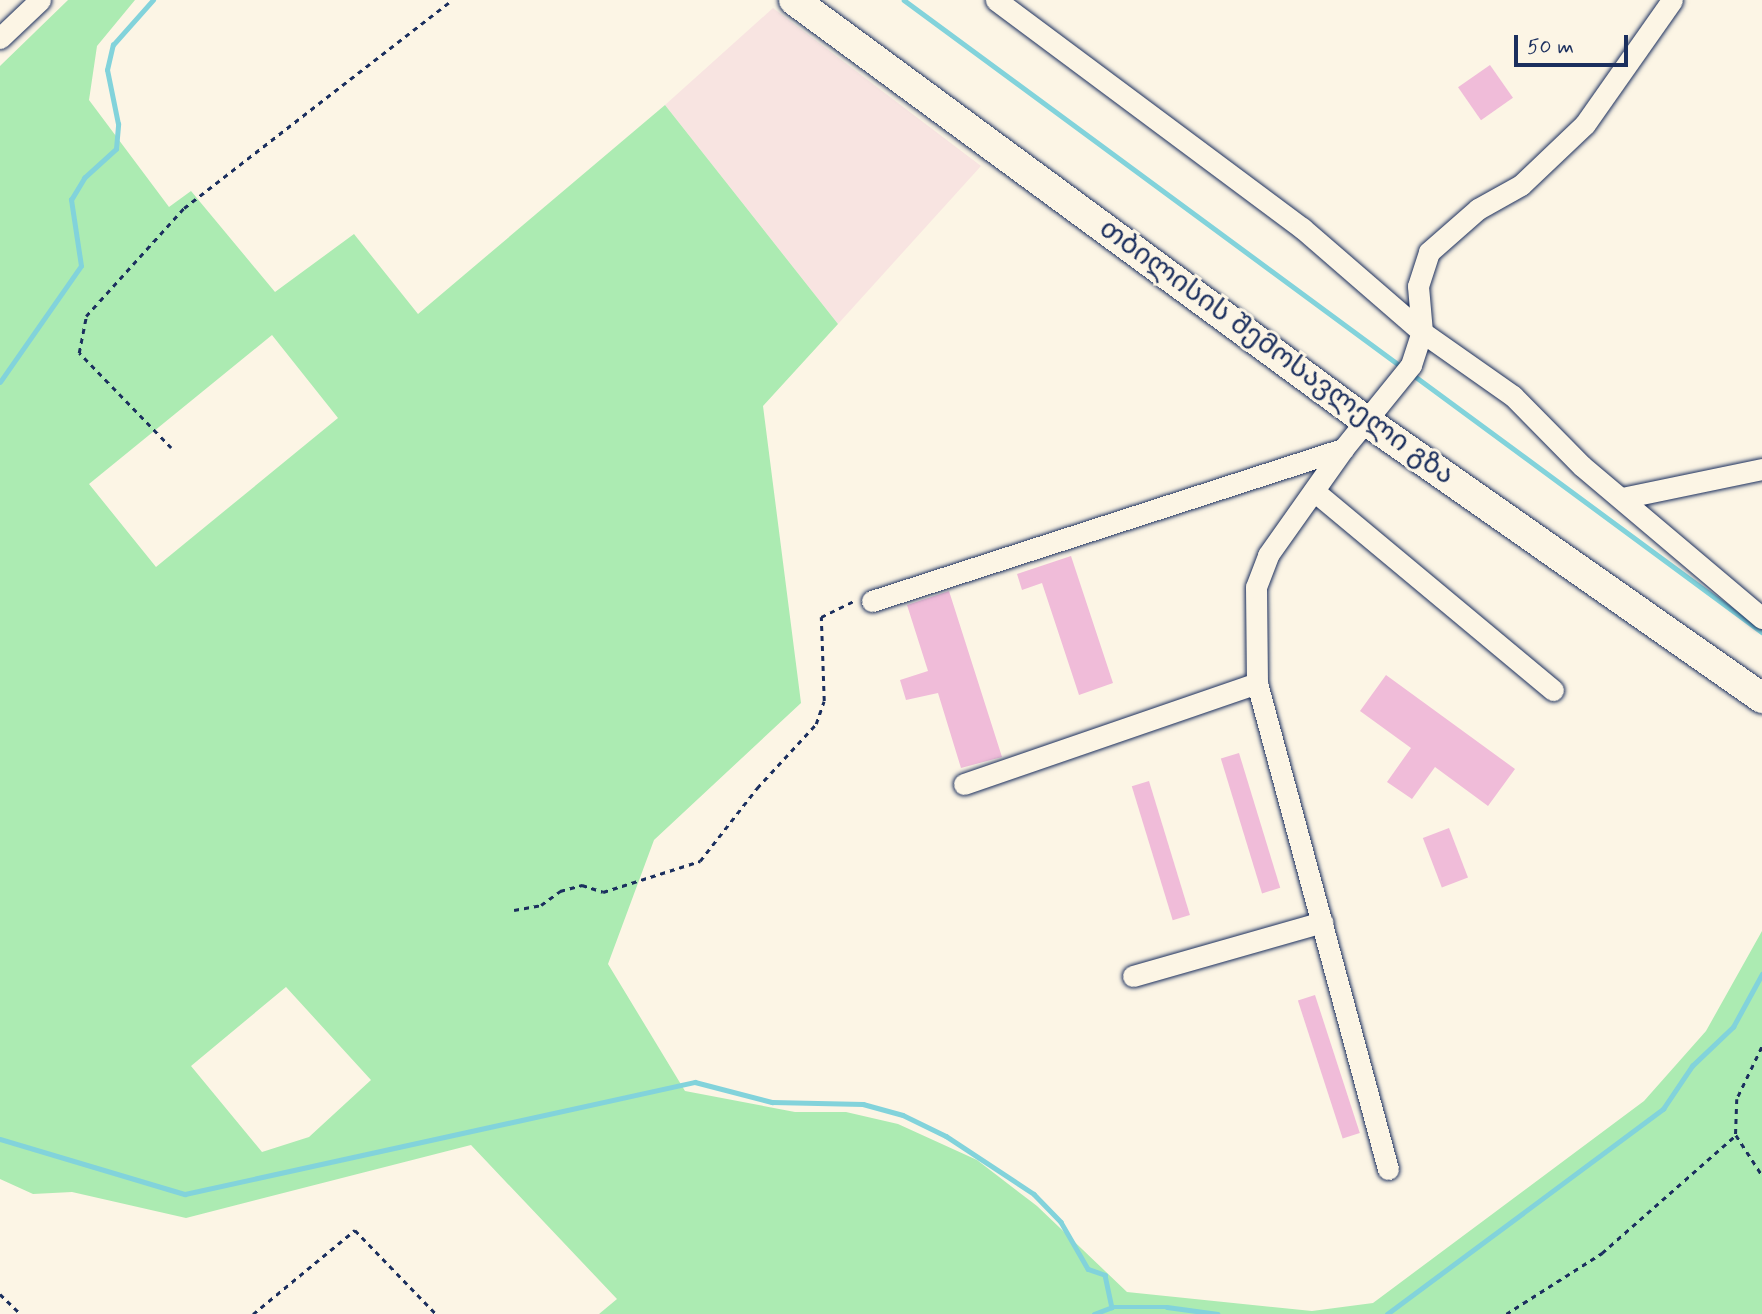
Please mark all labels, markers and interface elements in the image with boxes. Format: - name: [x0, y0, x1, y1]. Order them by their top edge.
- scale bar: [1517, 21, 1631, 65]
- text: 50 m: [1527, 33, 1574, 61]
- street label: თბილისის შემოსავლელი გზა: [1092, 213, 1460, 493]

